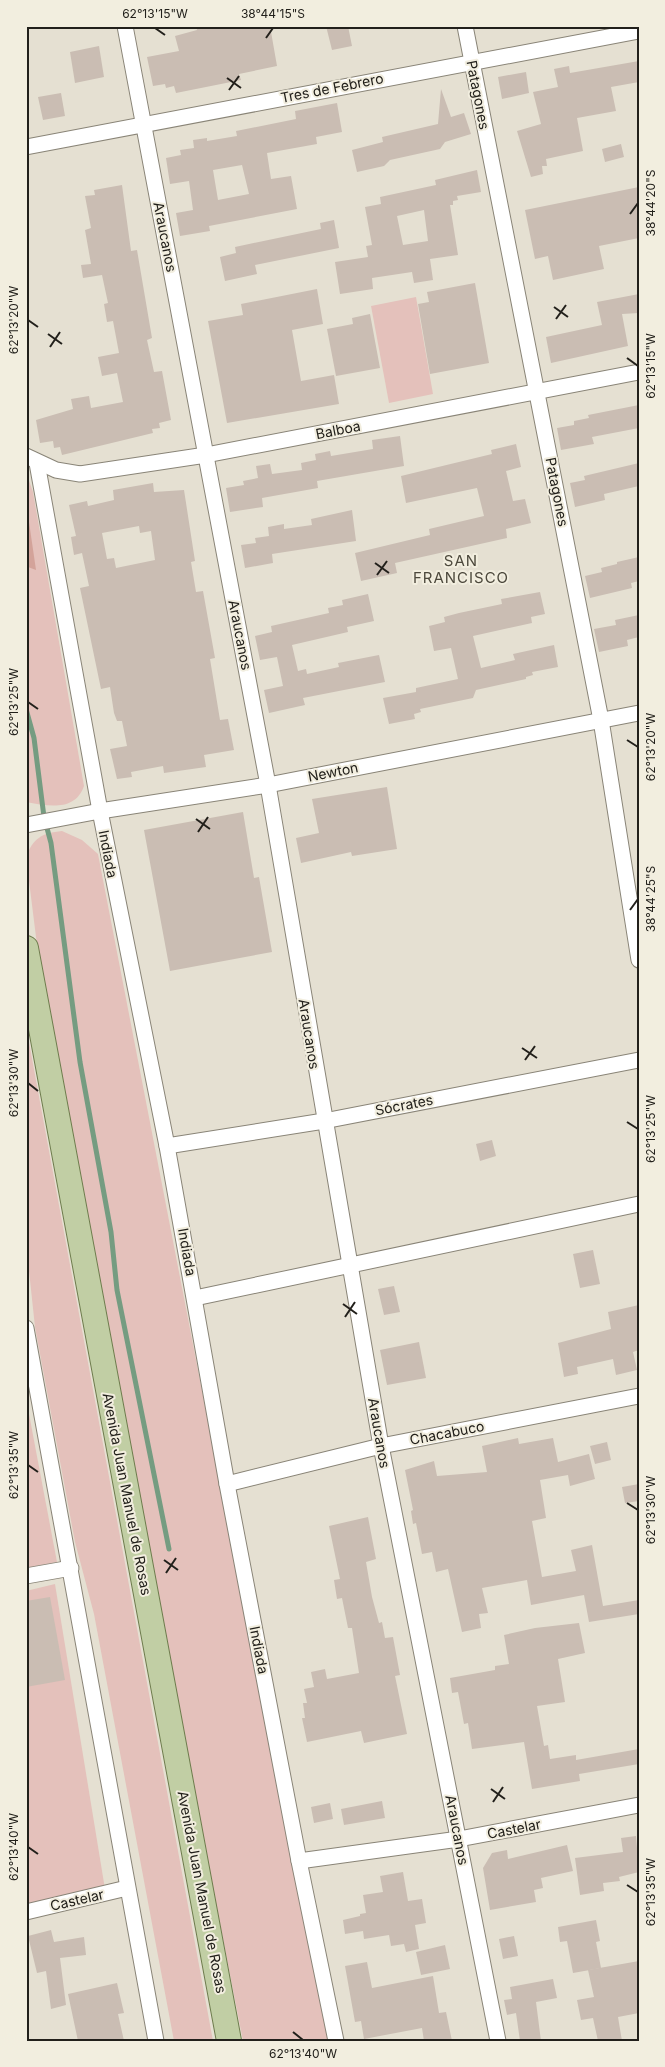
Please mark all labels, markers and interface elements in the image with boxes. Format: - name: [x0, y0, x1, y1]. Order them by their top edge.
- text: 62°13'15"W: [122, 6, 188, 21]
- text: 38°44'15"S: [241, 6, 305, 21]
- street label: Patagones: [463, 59, 494, 131]
- street label: Tres de Febrero: [279, 69, 385, 106]
- text: 38°44'20"S: [643, 169, 658, 236]
- street label: Araucanos: [150, 200, 181, 273]
- text: 62°13'20"W: [6, 286, 21, 354]
- text: 62°13'15"W: [643, 333, 658, 399]
- street label: Balboa: [314, 417, 362, 442]
- street label: Patagones: [542, 456, 573, 528]
- district label: SAN FRANCISCO: [413, 551, 509, 587]
- street label: Araucanos: [225, 598, 256, 671]
- text: 62°13'25"W: [6, 668, 21, 736]
- text: 62°13'20"W: [643, 713, 658, 781]
- street label: Newton: [306, 758, 360, 785]
- street label: Indiada: [96, 829, 121, 879]
- text: 38°44'25"S: [643, 865, 658, 932]
- street label: Araucanos: [296, 997, 323, 1070]
- text: 62°13'30"W: [6, 1049, 21, 1117]
- street label: Sócrates: [374, 1091, 434, 1118]
- text: 62°13'25"W: [643, 1095, 658, 1163]
- street label: Indiada: [175, 1227, 200, 1277]
- street label: Avenida Juan Manuel de Rosas: [100, 1391, 155, 1597]
- street label: Araucanos: [365, 1396, 394, 1469]
- street label: Chacabuco: [408, 1417, 486, 1448]
- text: 62°13'35"W: [6, 1431, 21, 1499]
- text: 62°13'30"W: [643, 1476, 658, 1544]
- street label: Indiada: [247, 1625, 272, 1675]
- street label: Avenida Juan Manuel de Rosas: [175, 1789, 230, 1995]
- street label: Araucanos: [442, 1793, 473, 1866]
- text: 62°13'40"W: [6, 1813, 21, 1881]
- street label: Castelar: [485, 1815, 542, 1842]
- text: 62°13'35"W: [643, 1858, 658, 1926]
- street label: Castelar: [48, 1885, 105, 1914]
- text: 62°13'40"W: [269, 2046, 337, 2061]

